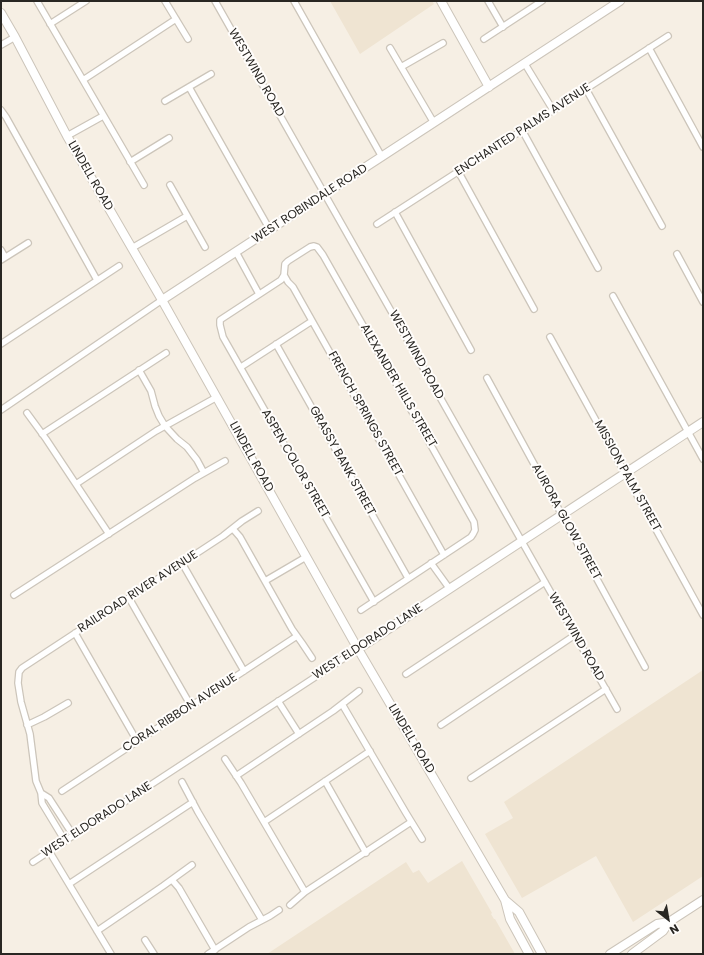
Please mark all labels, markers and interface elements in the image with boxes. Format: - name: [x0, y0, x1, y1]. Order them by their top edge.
- street label: WESTWIND ROAD: [225, 26, 287, 120]
- street label: ENCHANTED PALMS AVENUE: [452, 81, 594, 179]
- street label: LINDELL ROAD: [64, 139, 116, 213]
- street label: WEST ROBINDALE ROAD: [250, 161, 370, 247]
- street label: WESTWIND ROAD: [386, 308, 446, 402]
- street label: ALEXANDER HILLS STREET: [357, 322, 439, 450]
- street label: FRENCH SPRINGS STREET: [325, 349, 405, 479]
- street label: GRASSY BANK STREET: [306, 404, 378, 518]
- street label: ASPEN COLOR STREET: [258, 407, 332, 521]
- street label: MISSION PALM STREET: [590, 418, 664, 534]
- street label: LINDELL ROAD: [226, 419, 276, 495]
- street label: AURORA GLOW STREET: [528, 462, 604, 582]
- street label: RAILROAD RIVER AVENUE: [75, 548, 201, 636]
- street label: WESTWIND ROAD: [545, 590, 607, 684]
- street label: WEST ELDORADO LANE: [310, 601, 426, 683]
- street label: CORAL RIBBON AVENUE: [120, 671, 240, 755]
- street label: LINDELL ROAD: [385, 702, 437, 776]
- street label: WEST ELDORADO LANE: [39, 779, 155, 861]
- north arrow: [648, 899, 688, 939]
- text: N: [667, 920, 682, 938]

